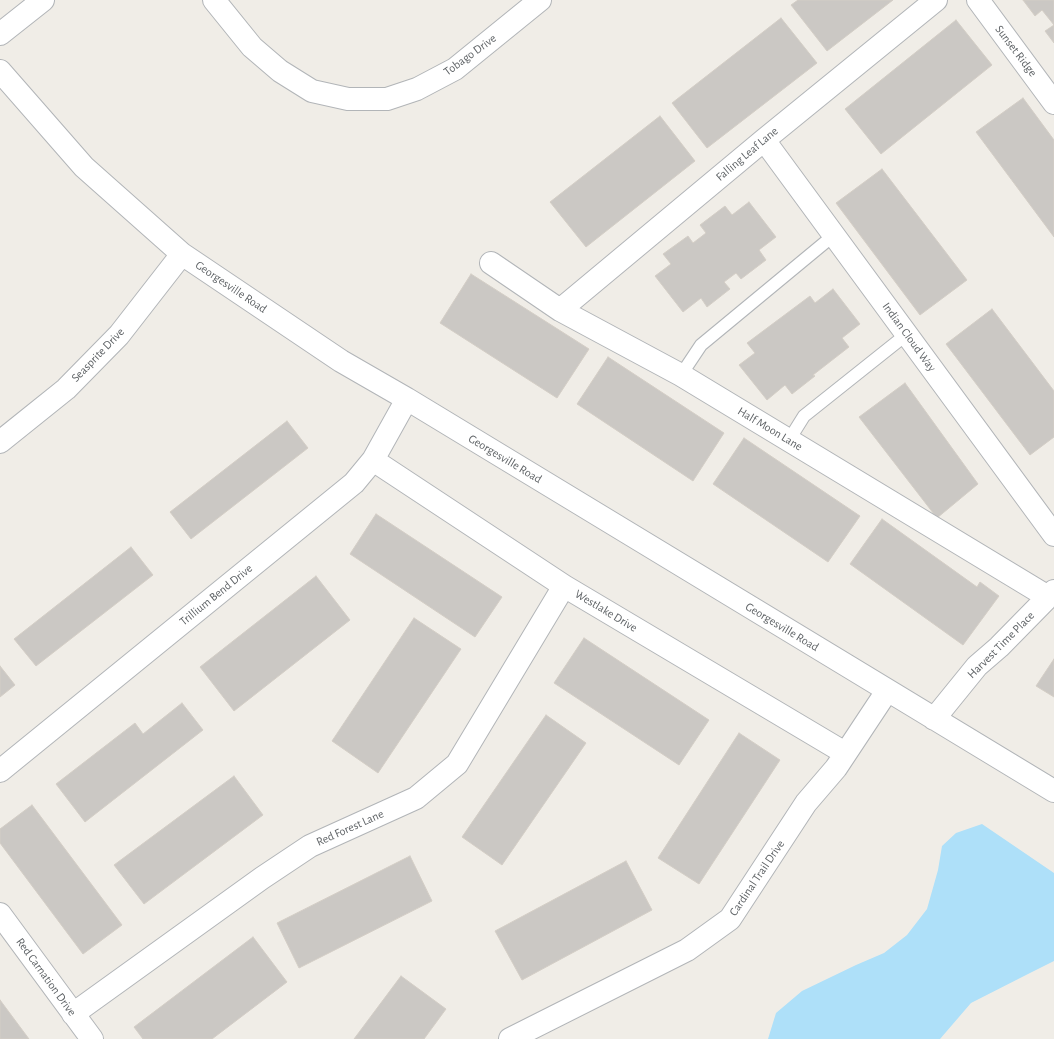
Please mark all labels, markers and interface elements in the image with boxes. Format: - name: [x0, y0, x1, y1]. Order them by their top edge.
- street label: Sunset Ridge: [992, 22, 1040, 80]
- street label: Tobago Drive: [441, 31, 499, 79]
- street label: Falling Leaf Lane: [713, 124, 781, 184]
- street label: Georgesville Road: [192, 258, 270, 316]
- street label: Indian Cloud Way: [879, 300, 939, 374]
- street label: Seasprite Drive: [69, 325, 127, 385]
- street label: Half Moon Lane: [735, 404, 805, 454]
- street label: Georgesville Road: [466, 431, 544, 487]
- street label: Trillium Bend Drive: [177, 561, 255, 629]
- street label: Westlake Drive: [572, 587, 640, 635]
- street label: Georgesville Road: [743, 599, 821, 655]
- street label: Harvest Time Place: [964, 608, 1038, 682]
- street label: Red Forest Lane: [314, 807, 386, 849]
- street label: Cardinal Trail Drive: [726, 837, 788, 919]
- street label: Red Carnation Drive: [13, 935, 79, 1019]

